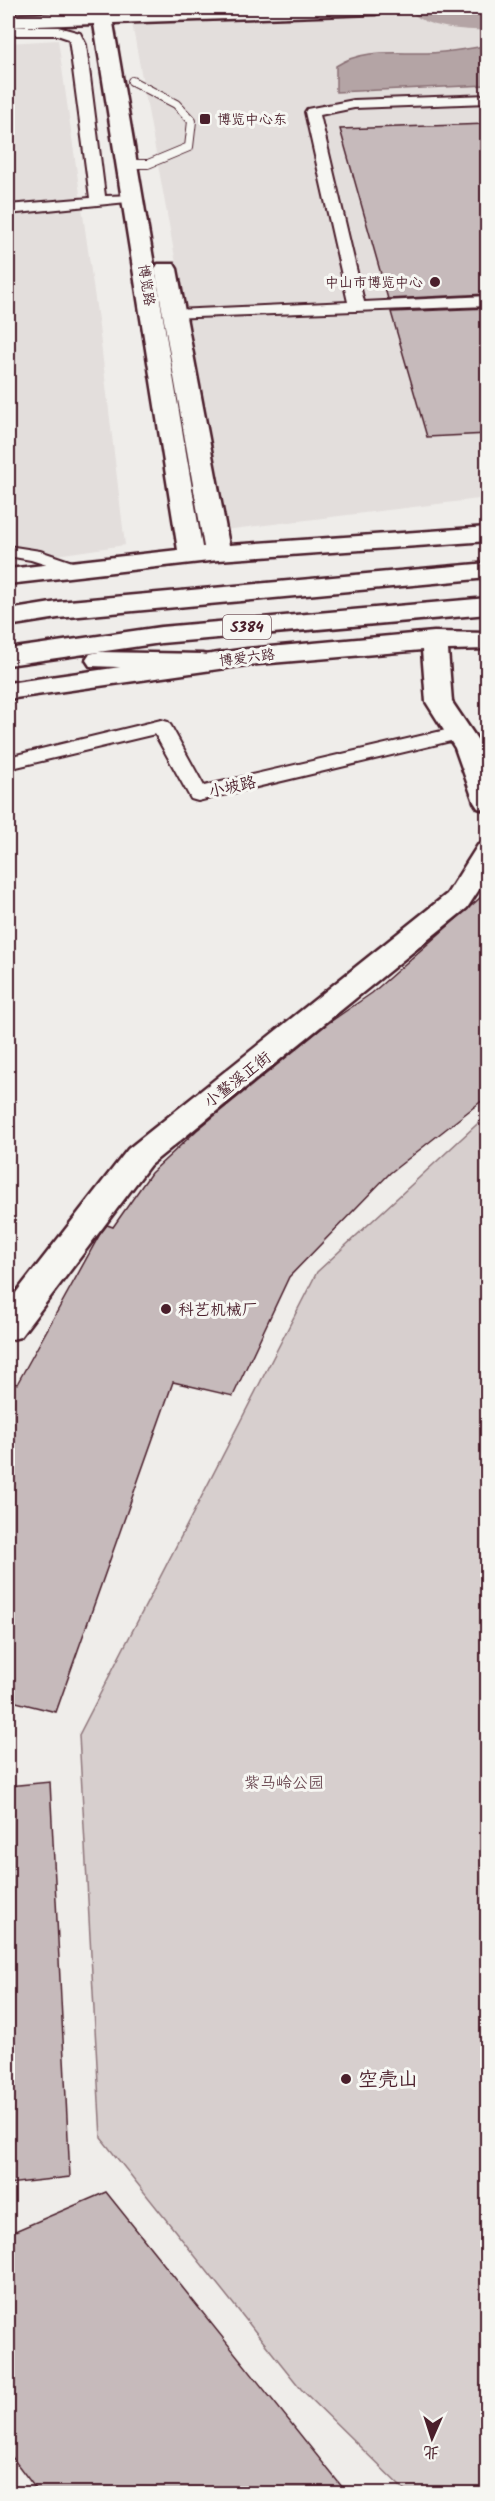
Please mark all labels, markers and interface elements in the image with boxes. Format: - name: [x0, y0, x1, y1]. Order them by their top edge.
- place label: 博览中心东: [217, 109, 287, 131]
- marker: 博览中心东: [198, 112, 212, 126]
- street label: 博览路: [132, 263, 160, 308]
- place label: 中山市博览中心: [325, 272, 423, 294]
- marker: 中山市博览中心: [428, 275, 442, 289]
- road number: S384: [223, 615, 271, 639]
- street label: 博爱六路: [218, 644, 276, 672]
- street label: 小坡路: [206, 770, 259, 805]
- street label: 小鳌溪正街: [199, 1046, 277, 1115]
- place label: 科艺机械厂: [178, 1298, 258, 1323]
- marker: 科艺机械厂: [159, 1302, 173, 1316]
- park label: 紫马岭公园: [244, 1771, 324, 1796]
- place label: 空壳山: [358, 2065, 418, 2097]
- marker: 空壳山: [339, 2072, 353, 2086]
- north arrow: [402, 2408, 462, 2468]
- text: 北: [423, 2439, 440, 2464]

